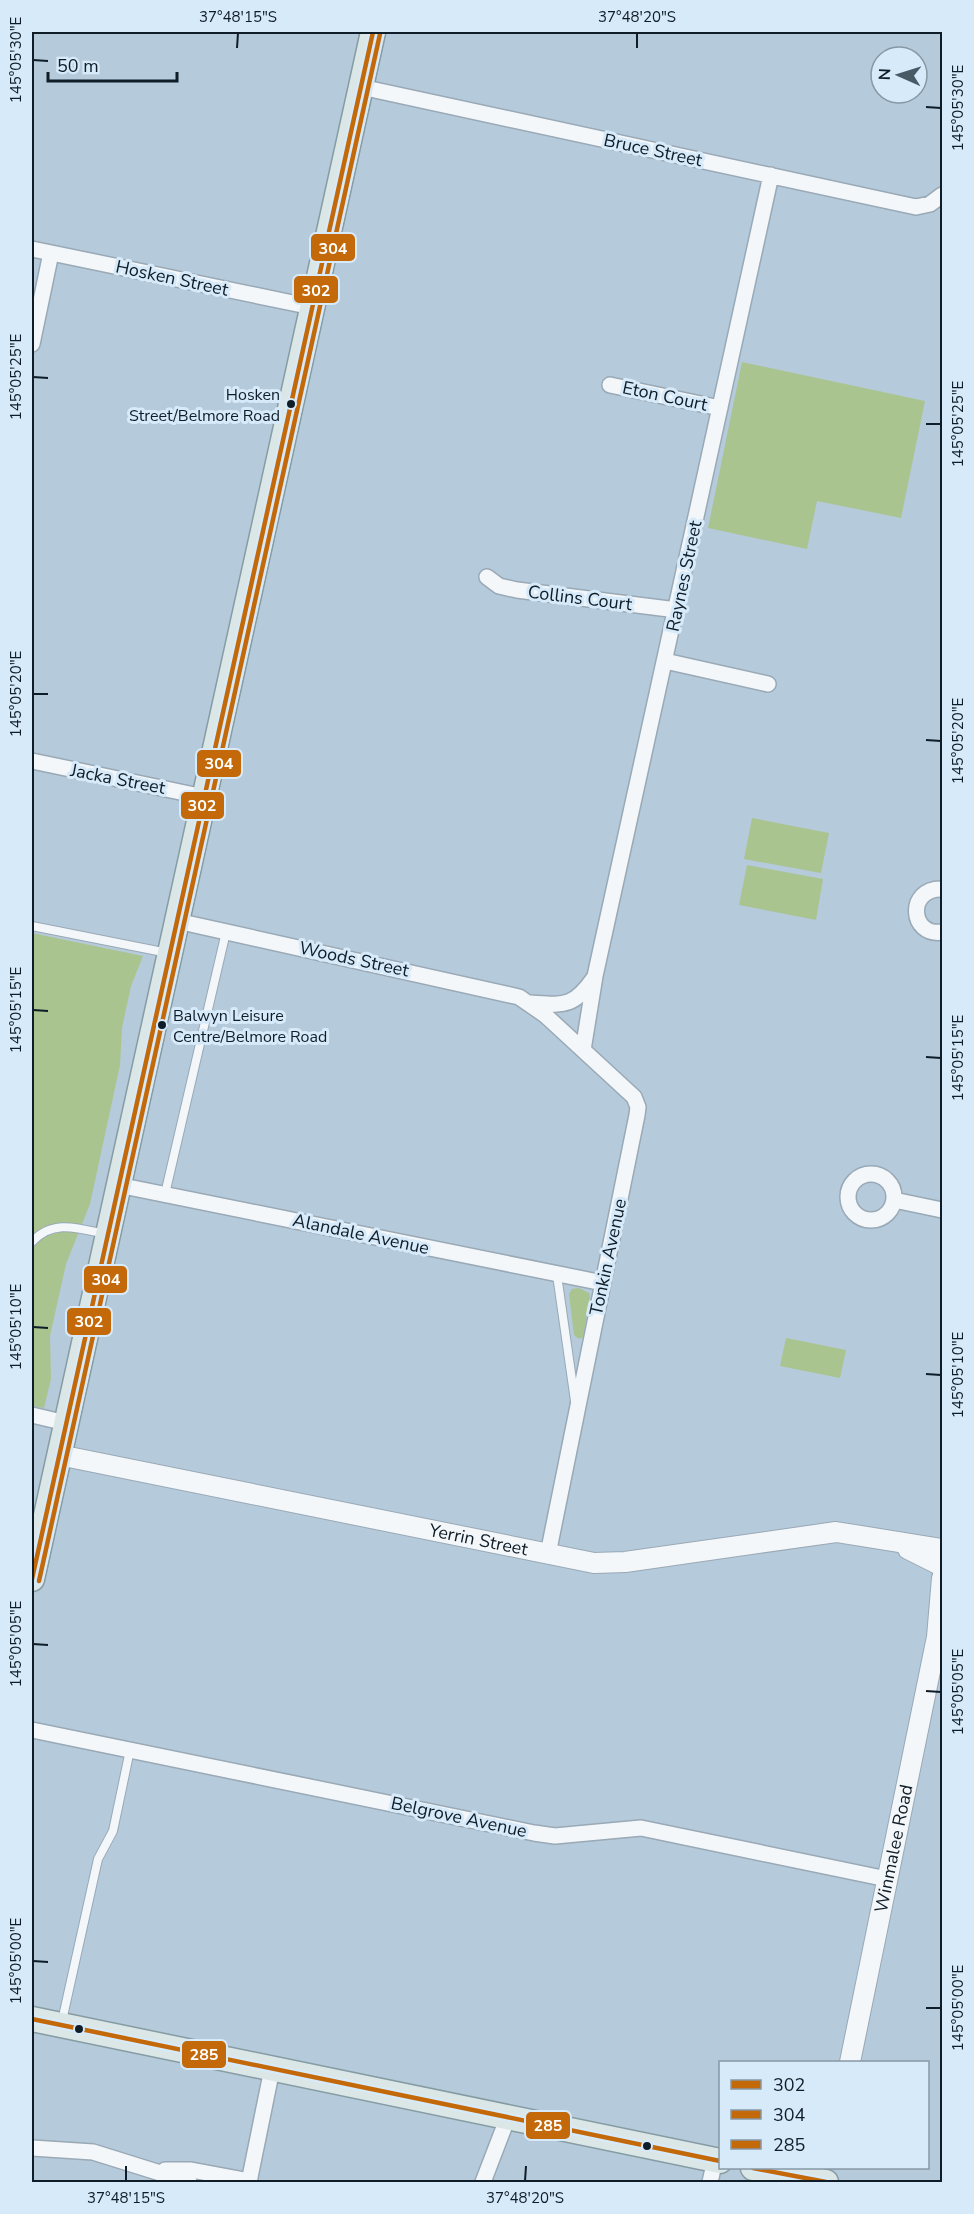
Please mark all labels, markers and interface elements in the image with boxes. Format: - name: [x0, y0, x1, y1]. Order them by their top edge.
- text: 37°48'15"S: [199, 7, 277, 27]
- text: 37°48'20"S: [598, 7, 676, 27]
- text: 145°05'30"E: [6, 17, 26, 103]
- scale bar: [48, 45, 177, 83]
- north arrow: [869, 45, 929, 105]
- text: 50 m: [57, 54, 99, 78]
- text: 145°05'30"E: [948, 65, 968, 151]
- text: N: [874, 68, 896, 81]
- street label: Bruce Street: [602, 128, 705, 172]
- line badge: 304: [310, 233, 356, 262]
- text: 304: [319, 238, 348, 260]
- street label: Hosken Street: [113, 254, 231, 302]
- line badge: 302: [293, 275, 339, 304]
- text: 302: [302, 280, 330, 302]
- text: 145°05'25"E: [6, 334, 26, 420]
- street label: Eton Court: [620, 375, 710, 417]
- text: 145°05'25"E: [948, 381, 968, 467]
- place label: Hosken Street/Belmore Road: [129, 384, 280, 427]
- marker: Hosken Street/Belmore Road: [285, 398, 297, 410]
- street label: Raynes Street: [661, 518, 708, 634]
- street label: Collins Court: [527, 580, 634, 616]
- text: 145°05'20"E: [6, 651, 26, 737]
- text: 145°05'20"E: [948, 698, 968, 784]
- line badge: 304: [196, 749, 242, 778]
- text: 304: [205, 753, 234, 775]
- street label: Jacka Street: [68, 758, 168, 800]
- line badge: 302: [180, 791, 225, 820]
- text: 302: [188, 795, 216, 817]
- street label: Woods Street: [297, 936, 412, 982]
- text: 145°05'15"E: [6, 967, 26, 1053]
- place label: Balwyn Leisure Centre/Belmore Road: [173, 1005, 327, 1048]
- text: 145°05'15"E: [948, 1015, 968, 1101]
- marker: Balwyn Leisure Centre/Belmore Road: [156, 1019, 168, 1031]
- street label: Tonkin Avenue: [584, 1196, 632, 1318]
- street label: Alandale Avenue: [291, 1208, 431, 1260]
- line badge: 304: [83, 1265, 128, 1294]
- text: 304: [92, 1269, 121, 1291]
- text: 145°05'10"E: [6, 1284, 26, 1370]
- line badge: 302: [66, 1307, 112, 1336]
- text: 302: [75, 1311, 103, 1333]
- text: 145°05'10"E: [948, 1332, 968, 1418]
- street label: Yerrin Street: [426, 1518, 531, 1561]
- text: 145°05'05"E: [6, 1601, 26, 1687]
- text: 145°05'05"E: [948, 1649, 968, 1735]
- street label: Winmalee Road: [869, 1782, 919, 1915]
- street label: Belgrove Avenue: [389, 1791, 529, 1843]
- text: 145°05'00"E: [6, 1918, 26, 2004]
- text: 145°05'00"E: [948, 1965, 968, 2051]
- unlabelled marker: [73, 2023, 85, 2035]
- line badge: 285: [181, 2040, 227, 2069]
- text: 285: [190, 2044, 218, 2066]
- legend: [719, 2061, 929, 2169]
- text: 302: [773, 2073, 805, 2097]
- text: 304: [773, 2103, 806, 2127]
- line badge: 285: [525, 2111, 571, 2140]
- text: 285: [534, 2115, 562, 2137]
- text: 285: [773, 2133, 805, 2157]
- unlabelled marker: [641, 2140, 653, 2152]
- text: 37°48'15"S: [87, 2188, 165, 2208]
- text: 37°48'20"S: [486, 2188, 564, 2208]

